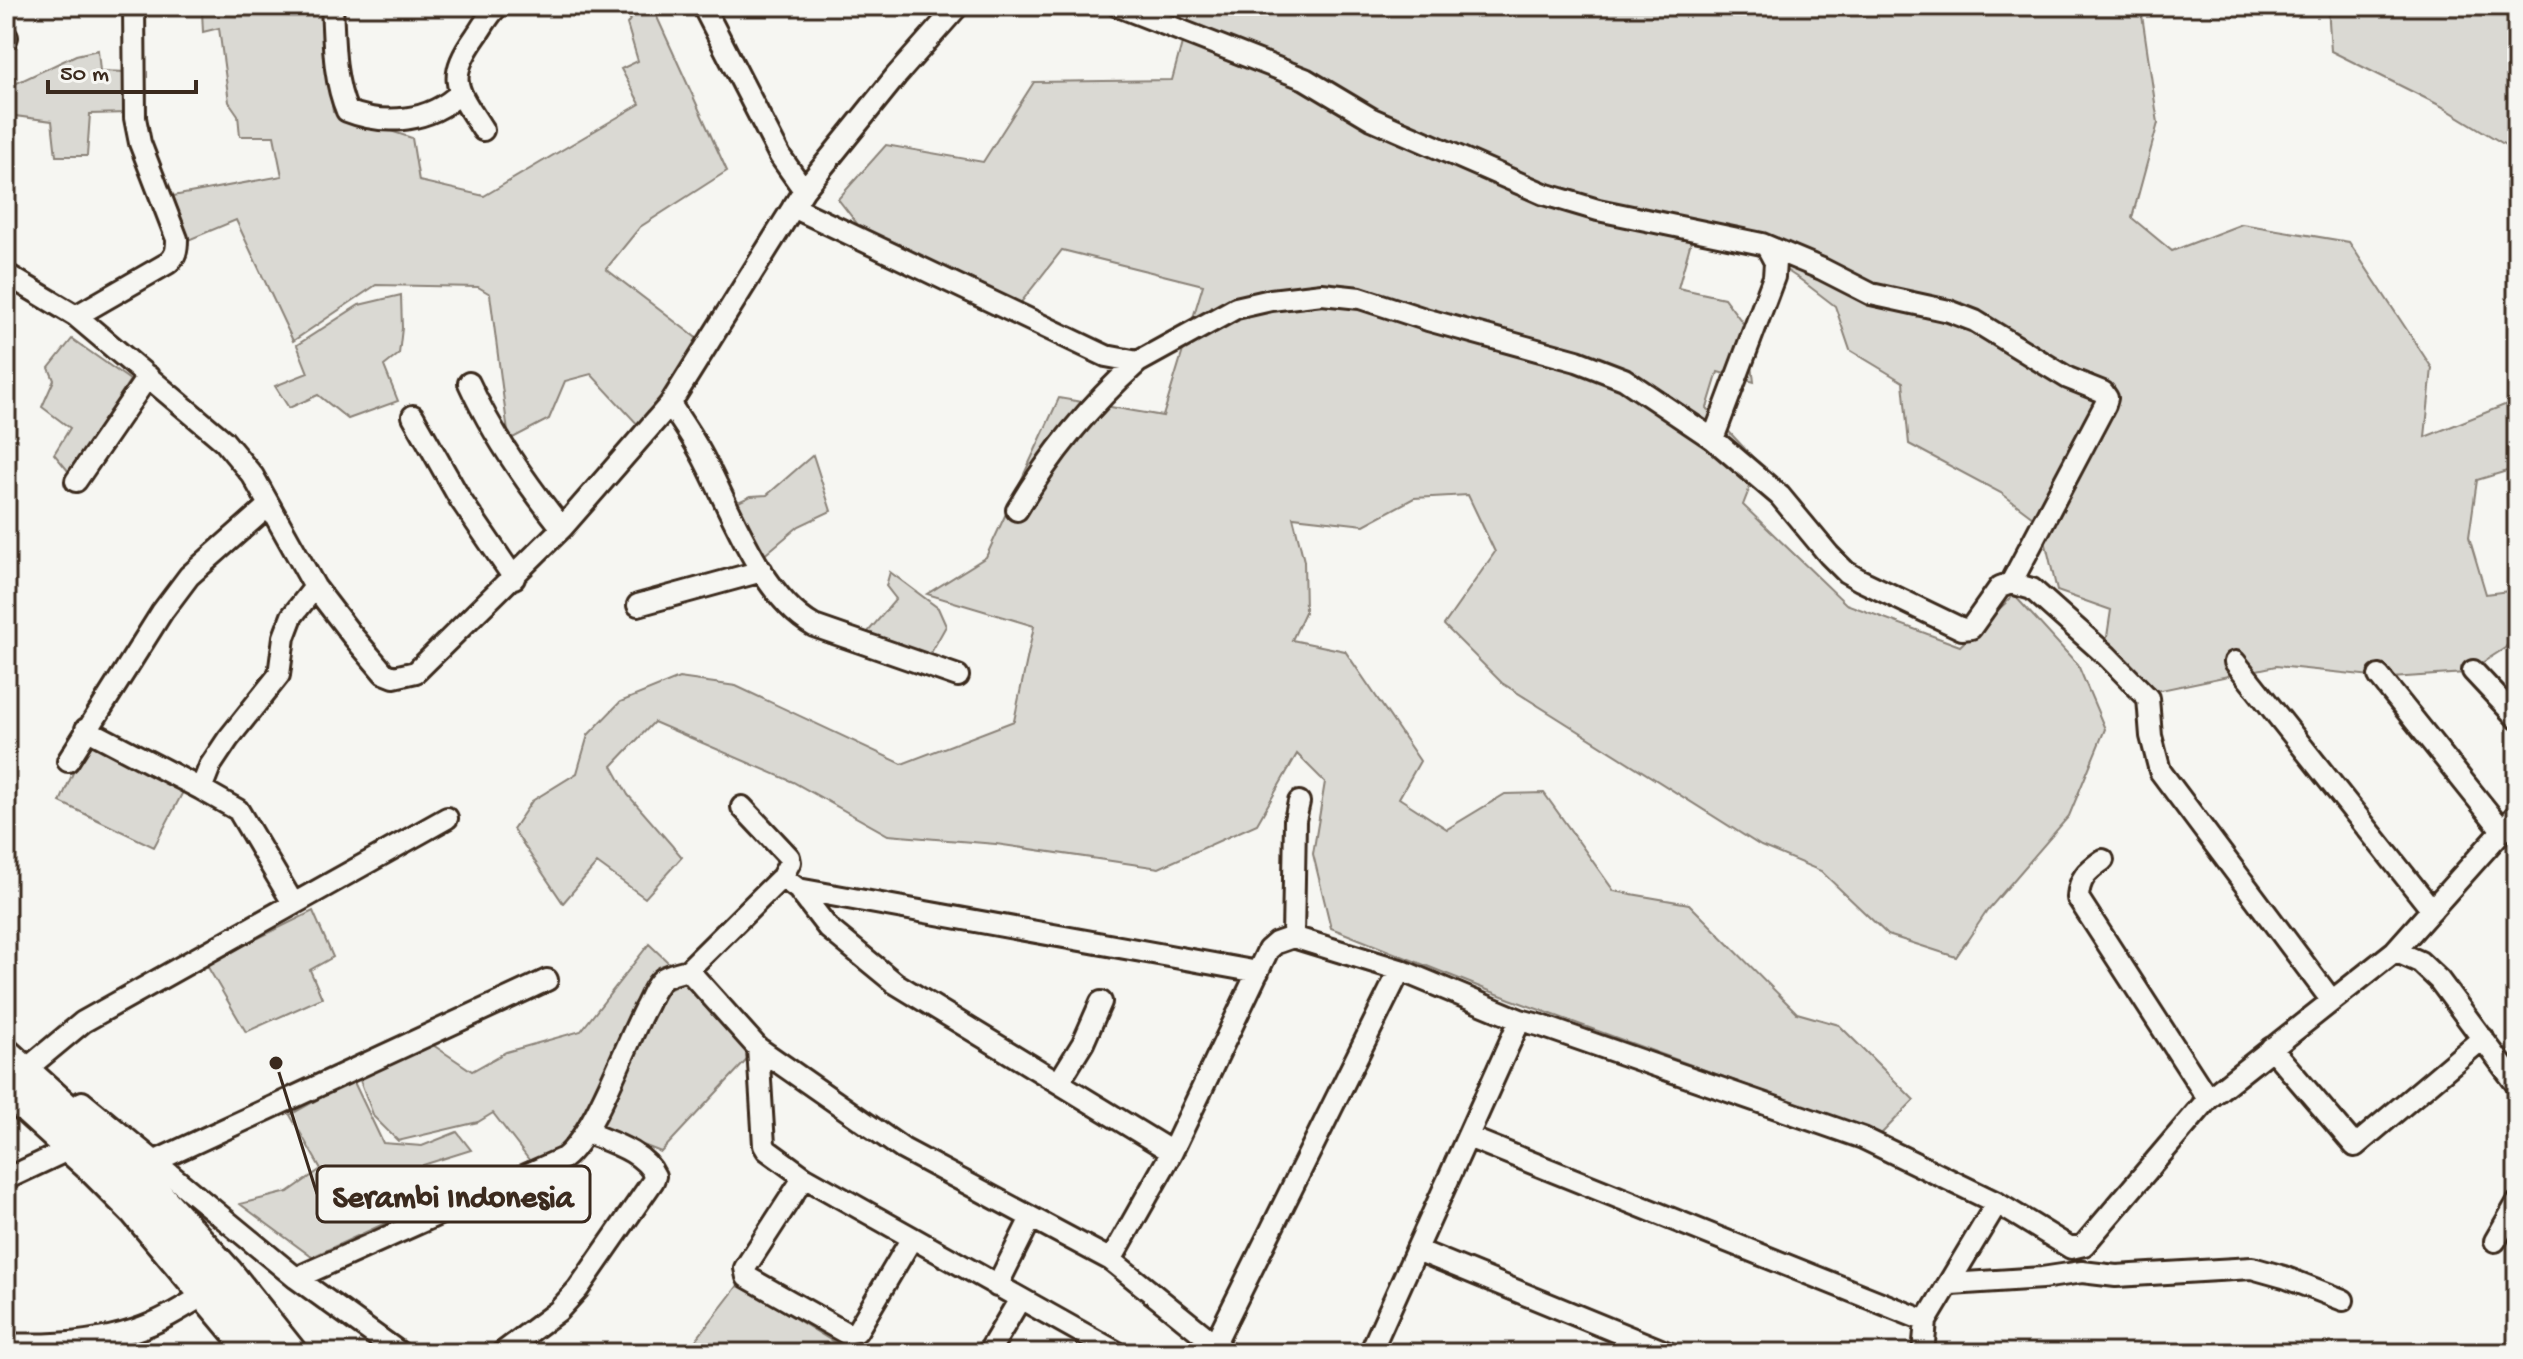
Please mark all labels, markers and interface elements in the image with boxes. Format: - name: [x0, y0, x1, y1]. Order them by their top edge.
- scale bar: [48, 44, 196, 94]
- text: 50 m: [60, 61, 109, 90]
- callout: Serambi Indonesia: [317, 1166, 590, 1222]
- text: Serambi Indonesia: [332, 1181, 576, 1219]

